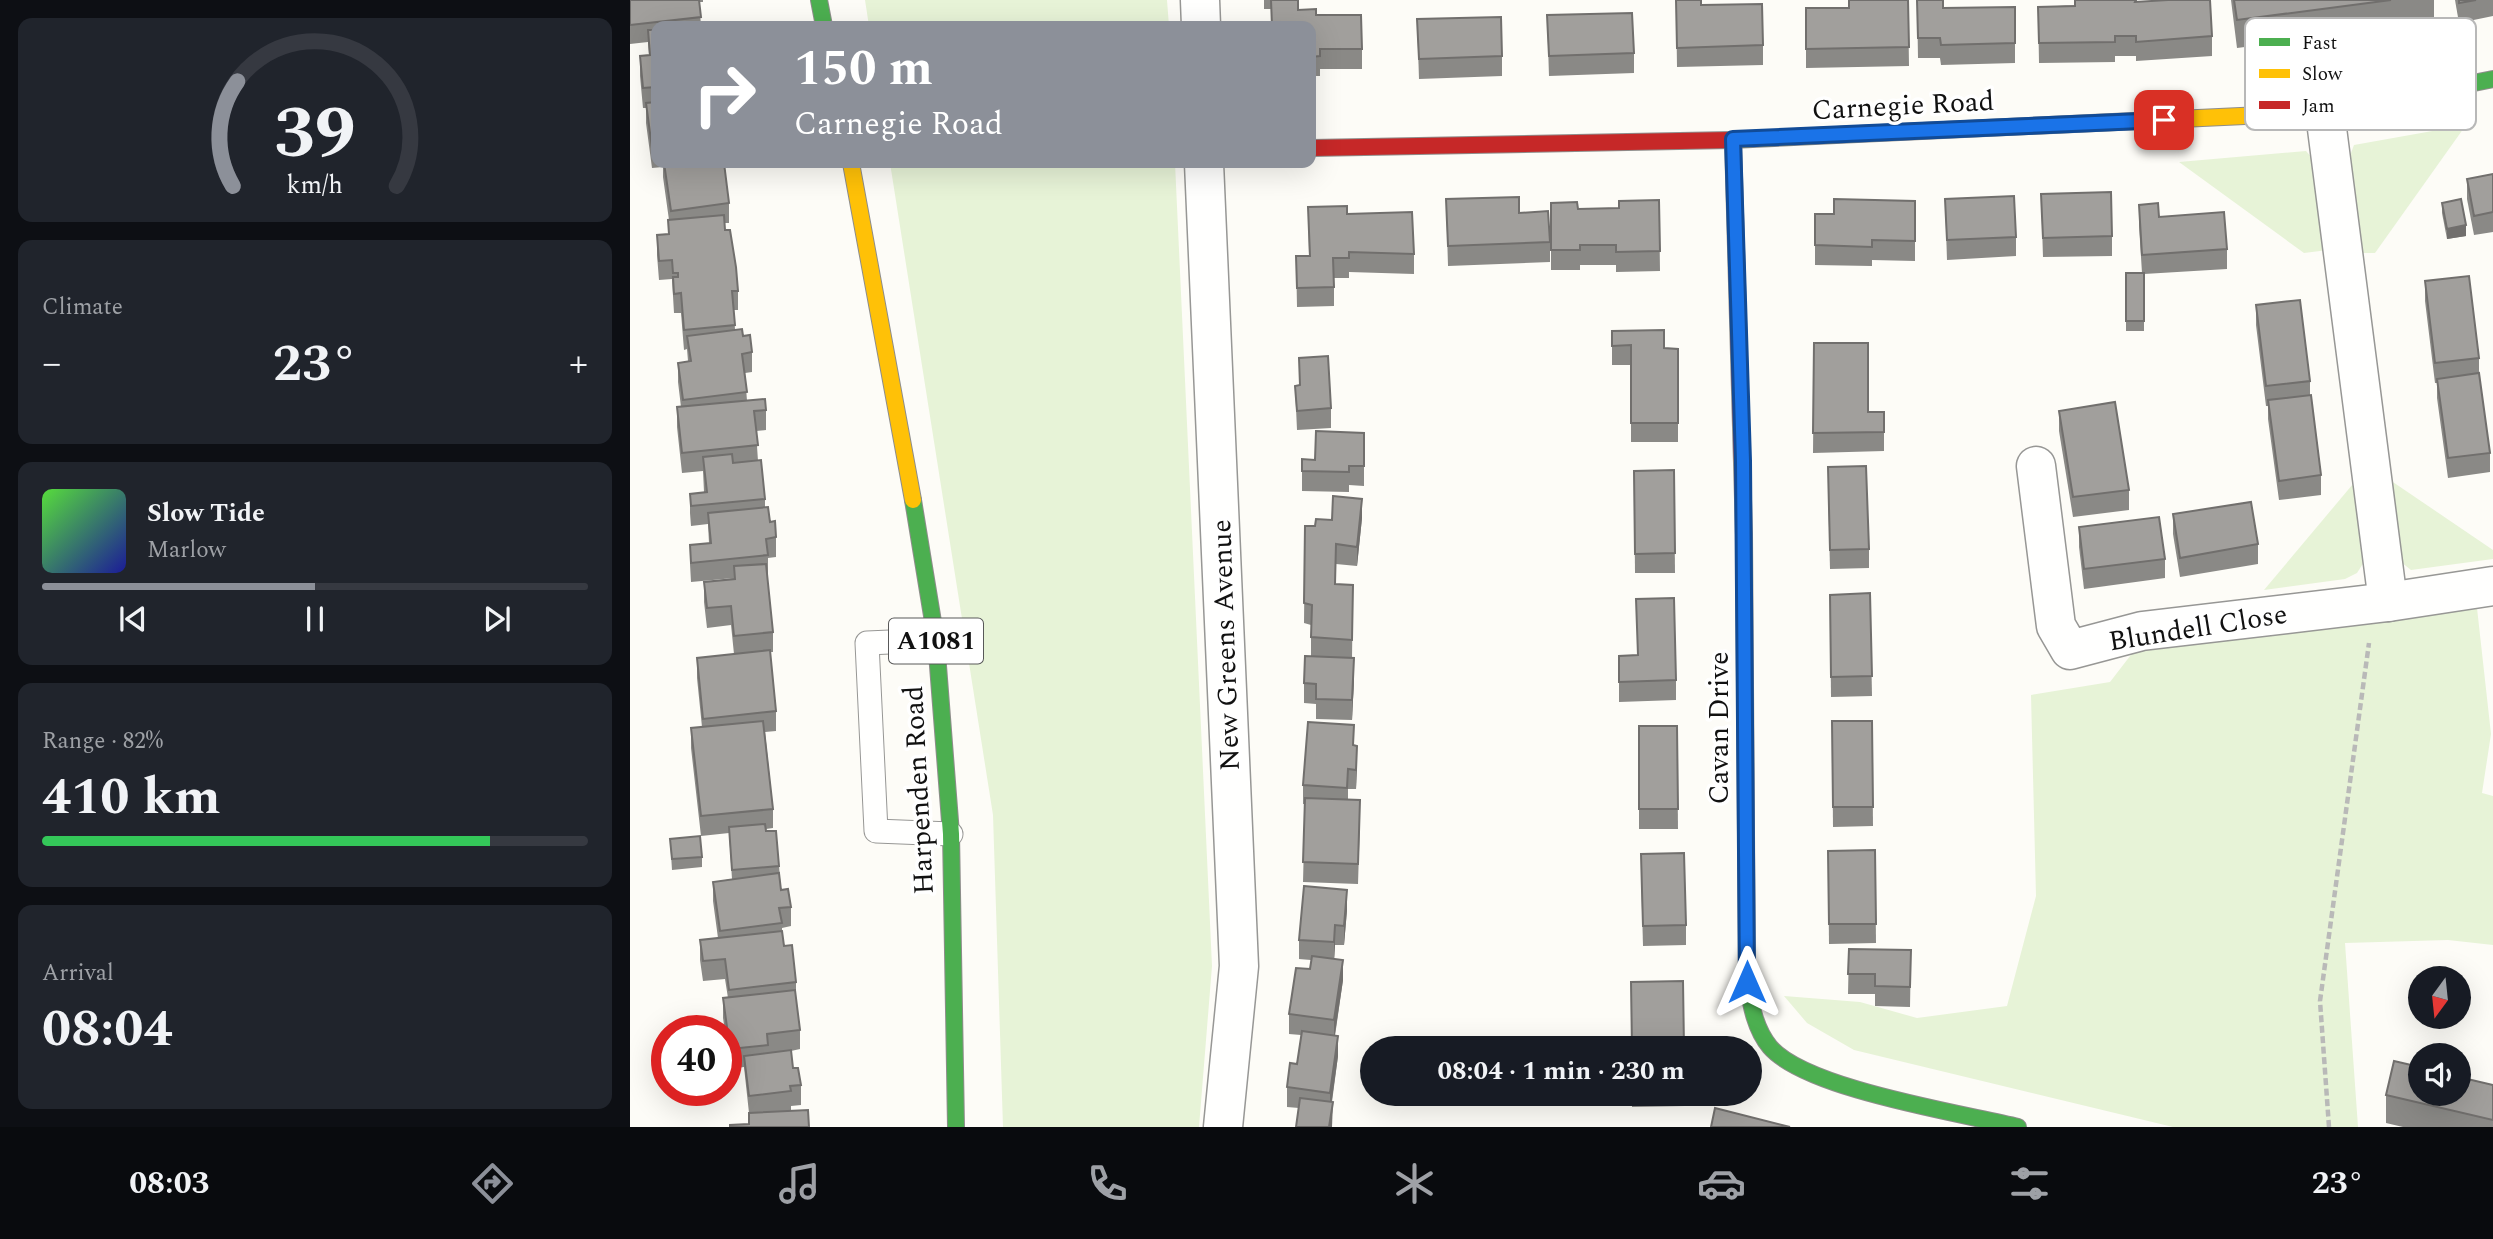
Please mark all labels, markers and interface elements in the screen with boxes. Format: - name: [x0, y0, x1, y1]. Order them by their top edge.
- legend: [2245, 18, 2476, 130]
- text: Fast: [2302, 29, 2338, 58]
- text: 150 m: [794, 32, 933, 107]
- icon: right: [679, 49, 770, 140]
- text: Slow: [2302, 60, 2343, 89]
- text: 39: [274, 79, 356, 190]
- street label: Carnegie Road: [1811, 80, 1995, 132]
- pin: [2134, 90, 2194, 150]
- text: Jam: [2302, 92, 2334, 121]
- text: Carnegie Road: [794, 100, 1003, 149]
- icon: arrive: [2145, 101, 2183, 139]
- text: km/h: [287, 167, 343, 205]
- text: Climate: [42, 290, 123, 325]
- text: 23°: [273, 325, 357, 404]
- text: −: [42, 335, 61, 393]
- text: +: [569, 335, 588, 393]
- text: Slow Tide: [147, 493, 265, 533]
- street label: New Greens Avenue: [1200, 519, 1252, 771]
- text: Marlow: [147, 533, 226, 568]
- street label: Blundell Close: [2106, 593, 2290, 663]
- icon: previous: [114, 600, 152, 638]
- icon: pause: [296, 600, 334, 638]
- icon: next: [478, 600, 516, 638]
- road number: A1081: [889, 618, 983, 664]
- street label: Cavan Drive: [1698, 651, 1741, 805]
- street label: Harpenden Road: [892, 685, 946, 895]
- text: Range · 82%: [42, 724, 163, 759]
- text: 410 km: [42, 758, 221, 837]
- position arrow: [1710, 945, 1784, 1019]
- text: Arrival: [42, 956, 114, 991]
- north arrow: [2408, 966, 2471, 1029]
- map controls: [2408, 966, 2471, 1106]
- text: 08:04: [42, 990, 173, 1069]
- speed limit sign: 40: [651, 1015, 742, 1106]
- button: sound: [2408, 1043, 2471, 1106]
- text: 08:04 · 1 min · 230 m: [1437, 1051, 1685, 1091]
- text: 08:03: [129, 1159, 210, 1208]
- icon: directions: [468, 1159, 517, 1208]
- icon: music: [775, 1159, 824, 1208]
- icon: phone: [1083, 1159, 1132, 1208]
- icon: climate: [1390, 1159, 1439, 1208]
- icon: car: [1697, 1159, 1746, 1208]
- icon: filters: [2005, 1159, 2054, 1208]
- text: 23°: [2312, 1159, 2364, 1208]

